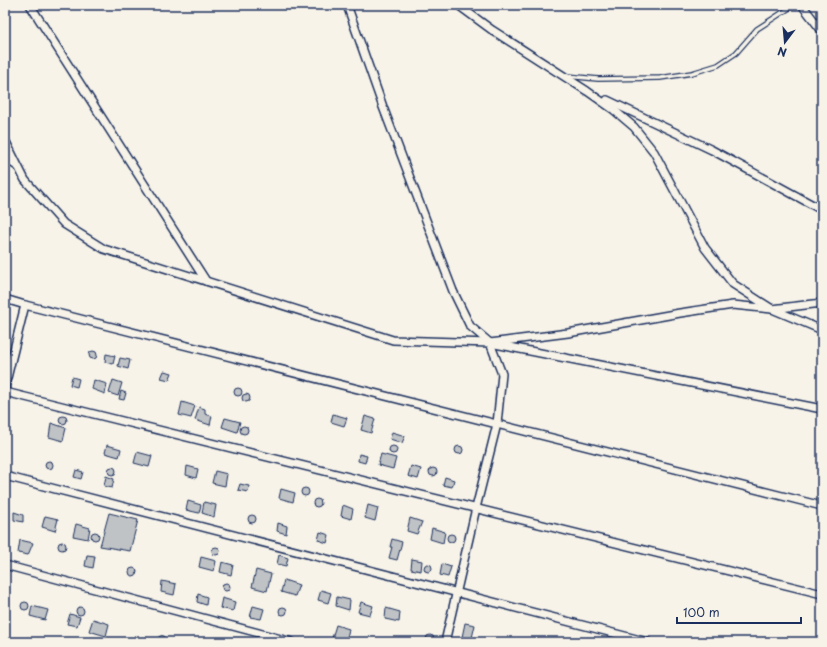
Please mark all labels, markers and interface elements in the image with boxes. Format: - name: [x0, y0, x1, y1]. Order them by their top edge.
- north arrow: [765, 22, 805, 62]
- text: N: [775, 43, 789, 61]
- scale bar: [677, 599, 801, 625]
- text: 100 m: [683, 603, 720, 621]

